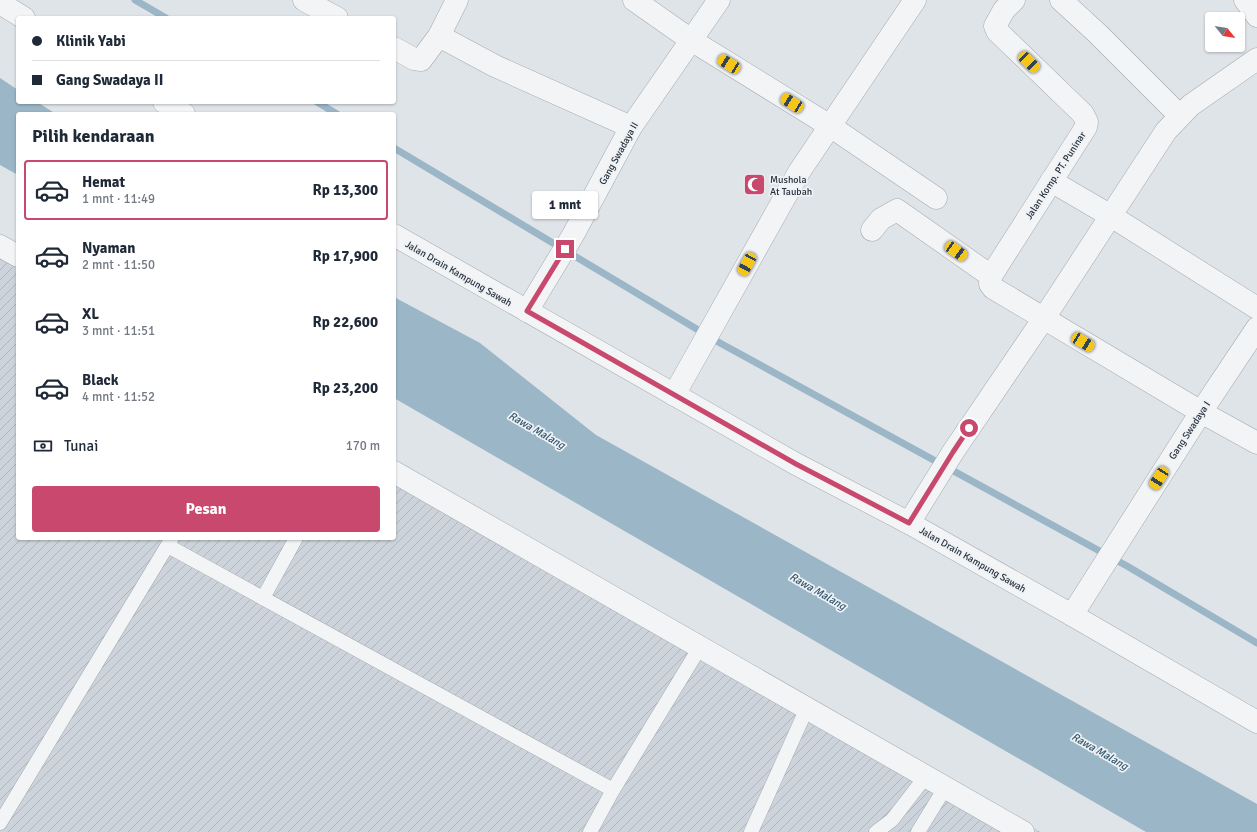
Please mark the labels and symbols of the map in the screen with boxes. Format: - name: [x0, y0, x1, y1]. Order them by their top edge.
- north arrow: [1205, 12, 1245, 52]
- car: [1016, 49, 1042, 75]
- car: [716, 53, 742, 75]
- car: [779, 92, 805, 114]
- street label: Gang Swadaya II: [597, 120, 641, 187]
- street label: Jalan Komp. PT. Puninar: [1023, 129, 1089, 222]
- mosque icon: Mushola At Taubah: [741, 172, 767, 198]
- place label: Mushola At Taubah: [770, 174, 812, 198]
- callout: 1 mnt: [532, 191, 598, 219]
- street label: Jalan Drain Kampung Sawah: [403, 238, 514, 309]
- car: [943, 239, 969, 263]
- route end: [556, 240, 574, 258]
- car: [736, 251, 758, 277]
- car: [1070, 331, 1096, 353]
- street label: Gang Swadaya I: [1167, 399, 1213, 462]
- water label: Rawa Malang: [506, 409, 568, 452]
- route start: [960, 419, 978, 437]
- car: [1147, 465, 1171, 491]
- street label: Jalan Drain Kampung Sawah: [917, 524, 1028, 595]
- water label: Rawa Malang: [787, 570, 849, 613]
- water label: Rawa Malang: [1069, 730, 1131, 773]

